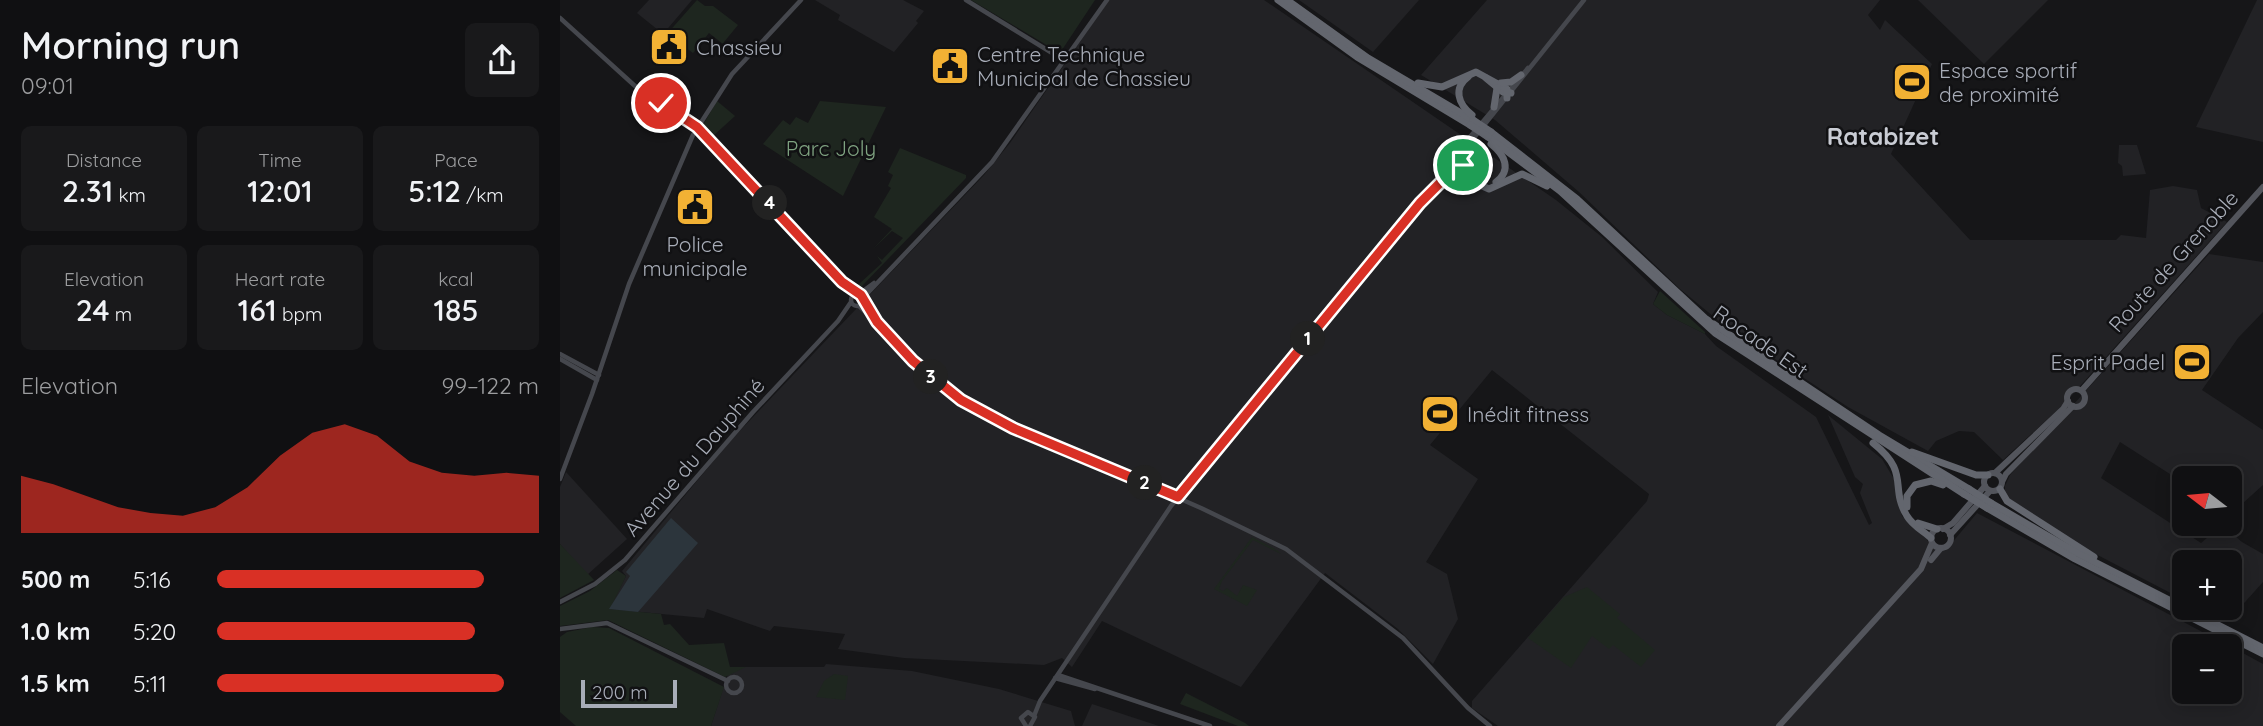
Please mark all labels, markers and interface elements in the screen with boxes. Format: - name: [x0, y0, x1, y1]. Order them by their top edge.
- text: Morning run: [21, 21, 240, 69]
- button: share: [465, 23, 539, 97]
- public building icon: Chassieu: [648, 26, 690, 68]
- place label: Chassieu: [696, 34, 782, 60]
- place label: Centre Technique Municipal de Chassieu: [977, 41, 1191, 91]
- public building icon: Centre Technique Municipal de Chassieu: [929, 45, 971, 87]
- place label: Espace sportif de proximité: [1939, 57, 2078, 107]
- sports icon: Espace sportif de proximité: [1891, 61, 1933, 103]
- text: 09:01: [21, 71, 74, 100]
- pin: [631, 73, 691, 133]
- icon: check: [642, 84, 680, 122]
- district label: Ratabizet: [1827, 121, 1939, 151]
- park label: Parc Joly: [786, 135, 876, 161]
- pin: [1433, 135, 1493, 195]
- icon: arrive: [1444, 146, 1482, 184]
- text: Distance: [66, 148, 142, 172]
- text: Time: [258, 148, 302, 172]
- text: Pace: [434, 148, 478, 172]
- text: 2.31: [62, 172, 113, 210]
- text: 12:01: [247, 172, 313, 210]
- text: 5:12: [408, 172, 461, 210]
- text: km: [113, 183, 146, 207]
- text: /km: [461, 183, 504, 207]
- street label: Route de Grenoble: [2103, 185, 2243, 337]
- public building icon: Police municipale: [674, 186, 716, 228]
- pin: 4: [752, 186, 788, 220]
- text: 4: [764, 190, 775, 214]
- place label: Police municipale: [642, 231, 748, 281]
- text: Elevation: [64, 267, 144, 291]
- text: Heart rate: [235, 267, 325, 291]
- text: kcal: [438, 267, 474, 291]
- text: 24: [76, 291, 110, 329]
- text: 161: [238, 291, 277, 329]
- text: 185: [434, 291, 478, 329]
- street label: Rocade Est: [1709, 299, 1813, 383]
- text: m: [110, 302, 132, 326]
- text: bpm: [277, 302, 322, 326]
- pin: 1: [1290, 322, 1326, 356]
- text: 1: [1304, 326, 1311, 350]
- sports icon: Esprit Padel: [2171, 341, 2213, 383]
- place label: Esprit Padel: [2051, 349, 2165, 375]
- pin: 3: [914, 360, 948, 394]
- text: 3: [925, 364, 936, 388]
- text: Elevation: [21, 371, 118, 400]
- text: 99–122 m: [441, 371, 539, 400]
- street label: Avenue du Dauphiné: [618, 373, 770, 541]
- sports icon: Inédit fitness: [1419, 393, 1461, 435]
- place label: Inédit fitness: [1467, 401, 1589, 427]
- pin: 2: [1128, 466, 1162, 500]
- north arrow: [2172, 466, 2242, 536]
- map controls: [2172, 466, 2242, 704]
- text: 2: [1139, 470, 1150, 494]
- button: +: [2172, 550, 2242, 620]
- text: 500 m: [21, 565, 90, 594]
- text: 5:16: [133, 565, 171, 594]
- text: 1.0 km: [21, 617, 91, 646]
- text: 5:20: [133, 617, 176, 646]
- button: −: [2172, 634, 2242, 704]
- text: 1.5 km: [21, 669, 90, 698]
- text: 5:11: [133, 669, 167, 698]
- scale bar: [581, 677, 677, 709]
- text: 200 m: [592, 680, 648, 704]

